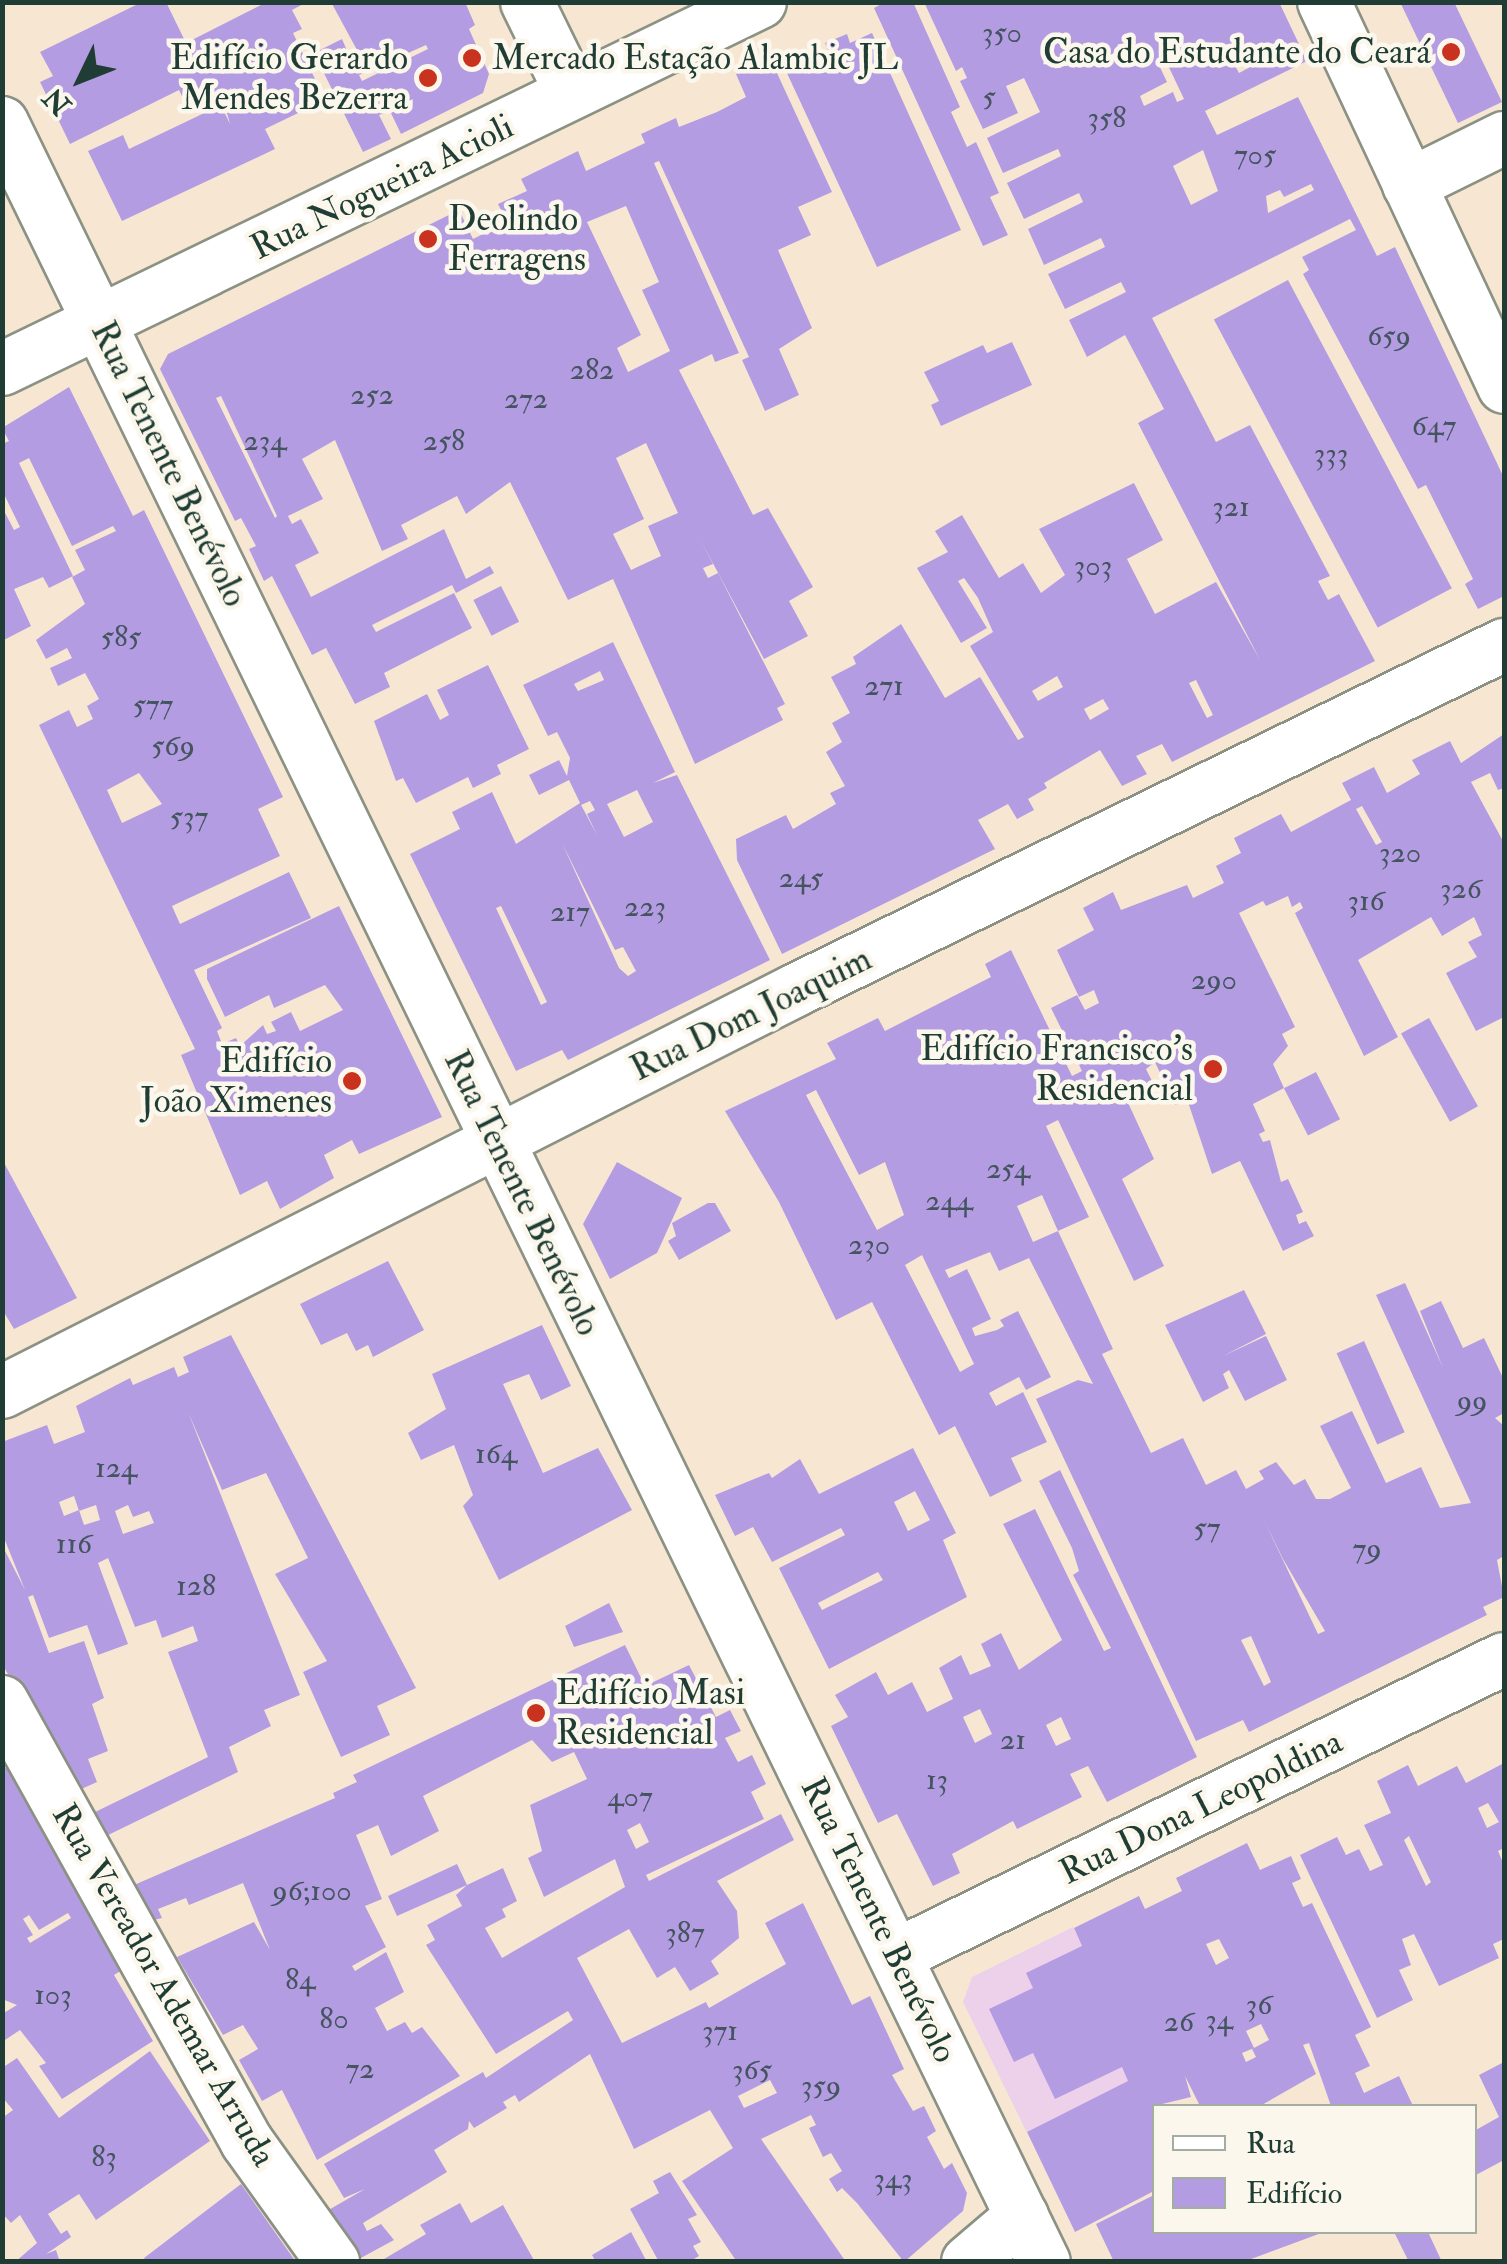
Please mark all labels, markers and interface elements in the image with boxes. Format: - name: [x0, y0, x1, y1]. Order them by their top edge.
- house number: 350: [982, 15, 1022, 51]
- north arrow: [30, 30, 130, 130]
- place label: Casa do Estudante do Ceará: [1043, 31, 1431, 73]
- place label: Edifício Gerardo Mendes Bezerra: [170, 37, 408, 119]
- place label: Mercado Estação Alambic JL: [492, 37, 898, 79]
- marker: Casa do Estudante do Ceará: [1440, 41, 1462, 63]
- marker: Mercado Estação Alambic JL: [461, 47, 483, 69]
- marker: Edifício Gerardo Mendes Bezerra: [417, 67, 439, 89]
- house number: 5: [982, 79, 996, 115]
- text: N: [36, 80, 79, 122]
- house number: 358: [1088, 100, 1126, 136]
- street label: Rua Nogueira Acioli: [244, 105, 520, 269]
- house number: 705: [1234, 137, 1276, 173]
- place label: Deolindo Ferragens: [448, 198, 586, 280]
- marker: Deolindo Ferragens: [417, 228, 439, 250]
- street label: Rua Tenente Benévolo: [82, 315, 256, 613]
- house number: 659: [1367, 318, 1411, 354]
- house number: 282: [570, 352, 614, 388]
- house number: 252: [350, 377, 394, 413]
- house number: 272: [504, 381, 548, 417]
- house number: 647: [1412, 408, 1456, 444]
- house number: 234: [244, 423, 286, 459]
- house number: 258: [423, 423, 465, 459]
- house number: 333: [1314, 436, 1348, 472]
- house number: 321: [1212, 489, 1250, 525]
- house number: 303: [1074, 548, 1112, 584]
- house number: 585: [101, 619, 141, 655]
- house number: 271: [864, 668, 904, 704]
- house number: 577: [133, 687, 173, 723]
- house number: 569: [151, 728, 195, 764]
- house number: 537: [170, 799, 208, 835]
- house number: 320: [1379, 835, 1421, 871]
- house number: 245: [779, 860, 823, 896]
- house number: 326: [1440, 871, 1482, 907]
- house number: 316: [1347, 883, 1385, 919]
- house number: 223: [624, 889, 666, 925]
- house number: 217: [550, 894, 590, 930]
- street label: Rua Dom Joaquim: [624, 938, 878, 1090]
- house number: 290: [1191, 962, 1237, 998]
- place label: Edifício Francisco's Residencial: [920, 1028, 1193, 1110]
- place label: Edifício João Ximenes: [140, 1040, 332, 1122]
- street label: Rua Tenente Benévolo: [435, 1044, 609, 1342]
- marker: Edifício Francisco's Residencial: [1202, 1058, 1224, 1080]
- marker: Edifício João Ximenes: [341, 1070, 363, 1092]
- house number: 254: [986, 1151, 1030, 1187]
- house number: 244: [925, 1183, 973, 1219]
- house number: 230: [848, 1227, 890, 1263]
- house number: 99: [1457, 1383, 1487, 1419]
- house number: 164: [475, 1436, 517, 1472]
- house number: 124: [95, 1450, 137, 1486]
- house number: 57: [1194, 1510, 1220, 1546]
- house number: 116: [56, 1526, 92, 1562]
- house number: 79: [1352, 1531, 1382, 1567]
- house number: 128: [176, 1568, 216, 1604]
- place label: Edifício Masi Residencial: [556, 1672, 745, 1754]
- marker: Edifício Masi Residencial: [525, 1702, 547, 1724]
- street label: Rua Dona Leopoldina: [1053, 1720, 1349, 1894]
- house number: 21: [1000, 1722, 1026, 1758]
- house number: 13: [926, 1762, 948, 1798]
- street label: Rua Tenente Benévolo: [792, 1771, 966, 2069]
- house number: 407: [607, 1779, 653, 1815]
- street label: Rua Vereador Ademar Arruda: [43, 1796, 285, 2174]
- house number: 96;100: [272, 1873, 352, 1909]
- house number: 387: [665, 1915, 705, 1951]
- house number: 84: [285, 1962, 315, 1998]
- house number: 103: [34, 1977, 72, 2013]
- house number: 36: [1246, 1987, 1272, 2023]
- house number: 80: [319, 2001, 349, 2037]
- house number: 34: [1205, 2002, 1233, 2038]
- house number: 26: [1164, 2004, 1194, 2040]
- house number: 371: [702, 2013, 738, 2049]
- house number: 72: [346, 2051, 374, 2087]
- house number: 365: [732, 2052, 772, 2088]
- house number: 359: [801, 2068, 841, 2104]
- legend: [1152, 2104, 1477, 2234]
- text: Rua: [1246, 2125, 1295, 2162]
- house number: 83: [91, 2139, 117, 2175]
- house number: 343: [873, 2161, 913, 2197]
- text: Edifício: [1246, 2175, 1342, 2212]

